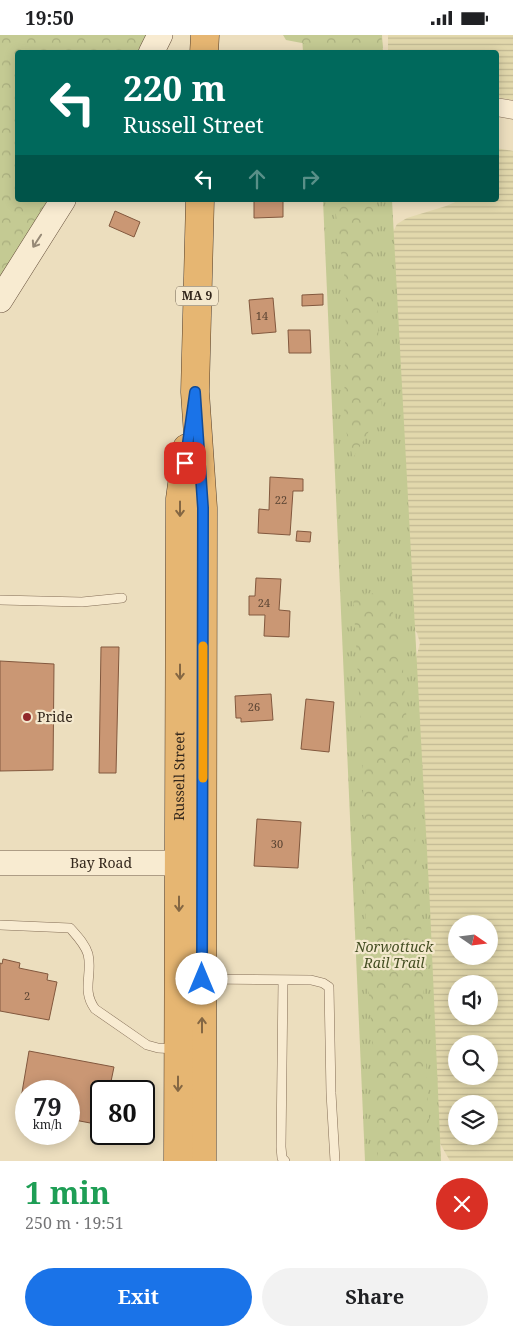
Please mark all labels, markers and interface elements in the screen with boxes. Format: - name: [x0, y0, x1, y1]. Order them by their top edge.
- text: 19:50: [25, 5, 74, 31]
- text: 220 m: [123, 64, 226, 111]
- icon: left: [40, 70, 105, 135]
- text: Russell Street: [123, 109, 264, 139]
- icon: left: [190, 165, 218, 193]
- icon: ahead: [243, 165, 271, 193]
- icon: right: [296, 165, 324, 193]
- one-way arrow: [32, 234, 42, 248]
- road number: MA 9: [176, 287, 218, 305]
- house number: 14: [256, 308, 268, 323]
- pin: [164, 442, 206, 484]
- icon: arrive: [171, 449, 199, 477]
- house number: 22: [275, 492, 287, 507]
- one-way arrow: [175, 501, 185, 517]
- house number: 24: [258, 595, 270, 610]
- one-way arrow: [175, 664, 185, 680]
- house number: 26: [248, 699, 260, 714]
- place label: Pride: [37, 707, 73, 726]
- marker: Pride: [21, 711, 33, 723]
- street label: Russell Street: [169, 731, 188, 821]
- house number: 30: [271, 836, 283, 851]
- street label: Bay Road: [70, 853, 132, 872]
- one-way arrow: [174, 896, 184, 912]
- north arrow: [448, 915, 498, 965]
- map controls: [448, 915, 498, 1145]
- park label: Norwottuck Rail Trail: [354, 937, 434, 972]
- position arrow: [175, 952, 227, 1004]
- button: sound: [448, 975, 498, 1025]
- house number: 2: [24, 988, 30, 1003]
- one-way arrow: [197, 1017, 207, 1034]
- button: search: [448, 1035, 498, 1085]
- one-way arrow: [173, 1076, 183, 1092]
- speed limit sign: 80: [90, 1080, 155, 1145]
- text: 79: [33, 1089, 62, 1123]
- button: layers: [448, 1095, 498, 1145]
- text: km/h: [33, 1116, 62, 1133]
- text: 1 min: [25, 1172, 110, 1213]
- button: close: [436, 1178, 488, 1230]
- text: 250 m · 19:51: [25, 1212, 124, 1234]
- button: Exit: [25, 1268, 252, 1326]
- button: Share: [262, 1268, 488, 1326]

